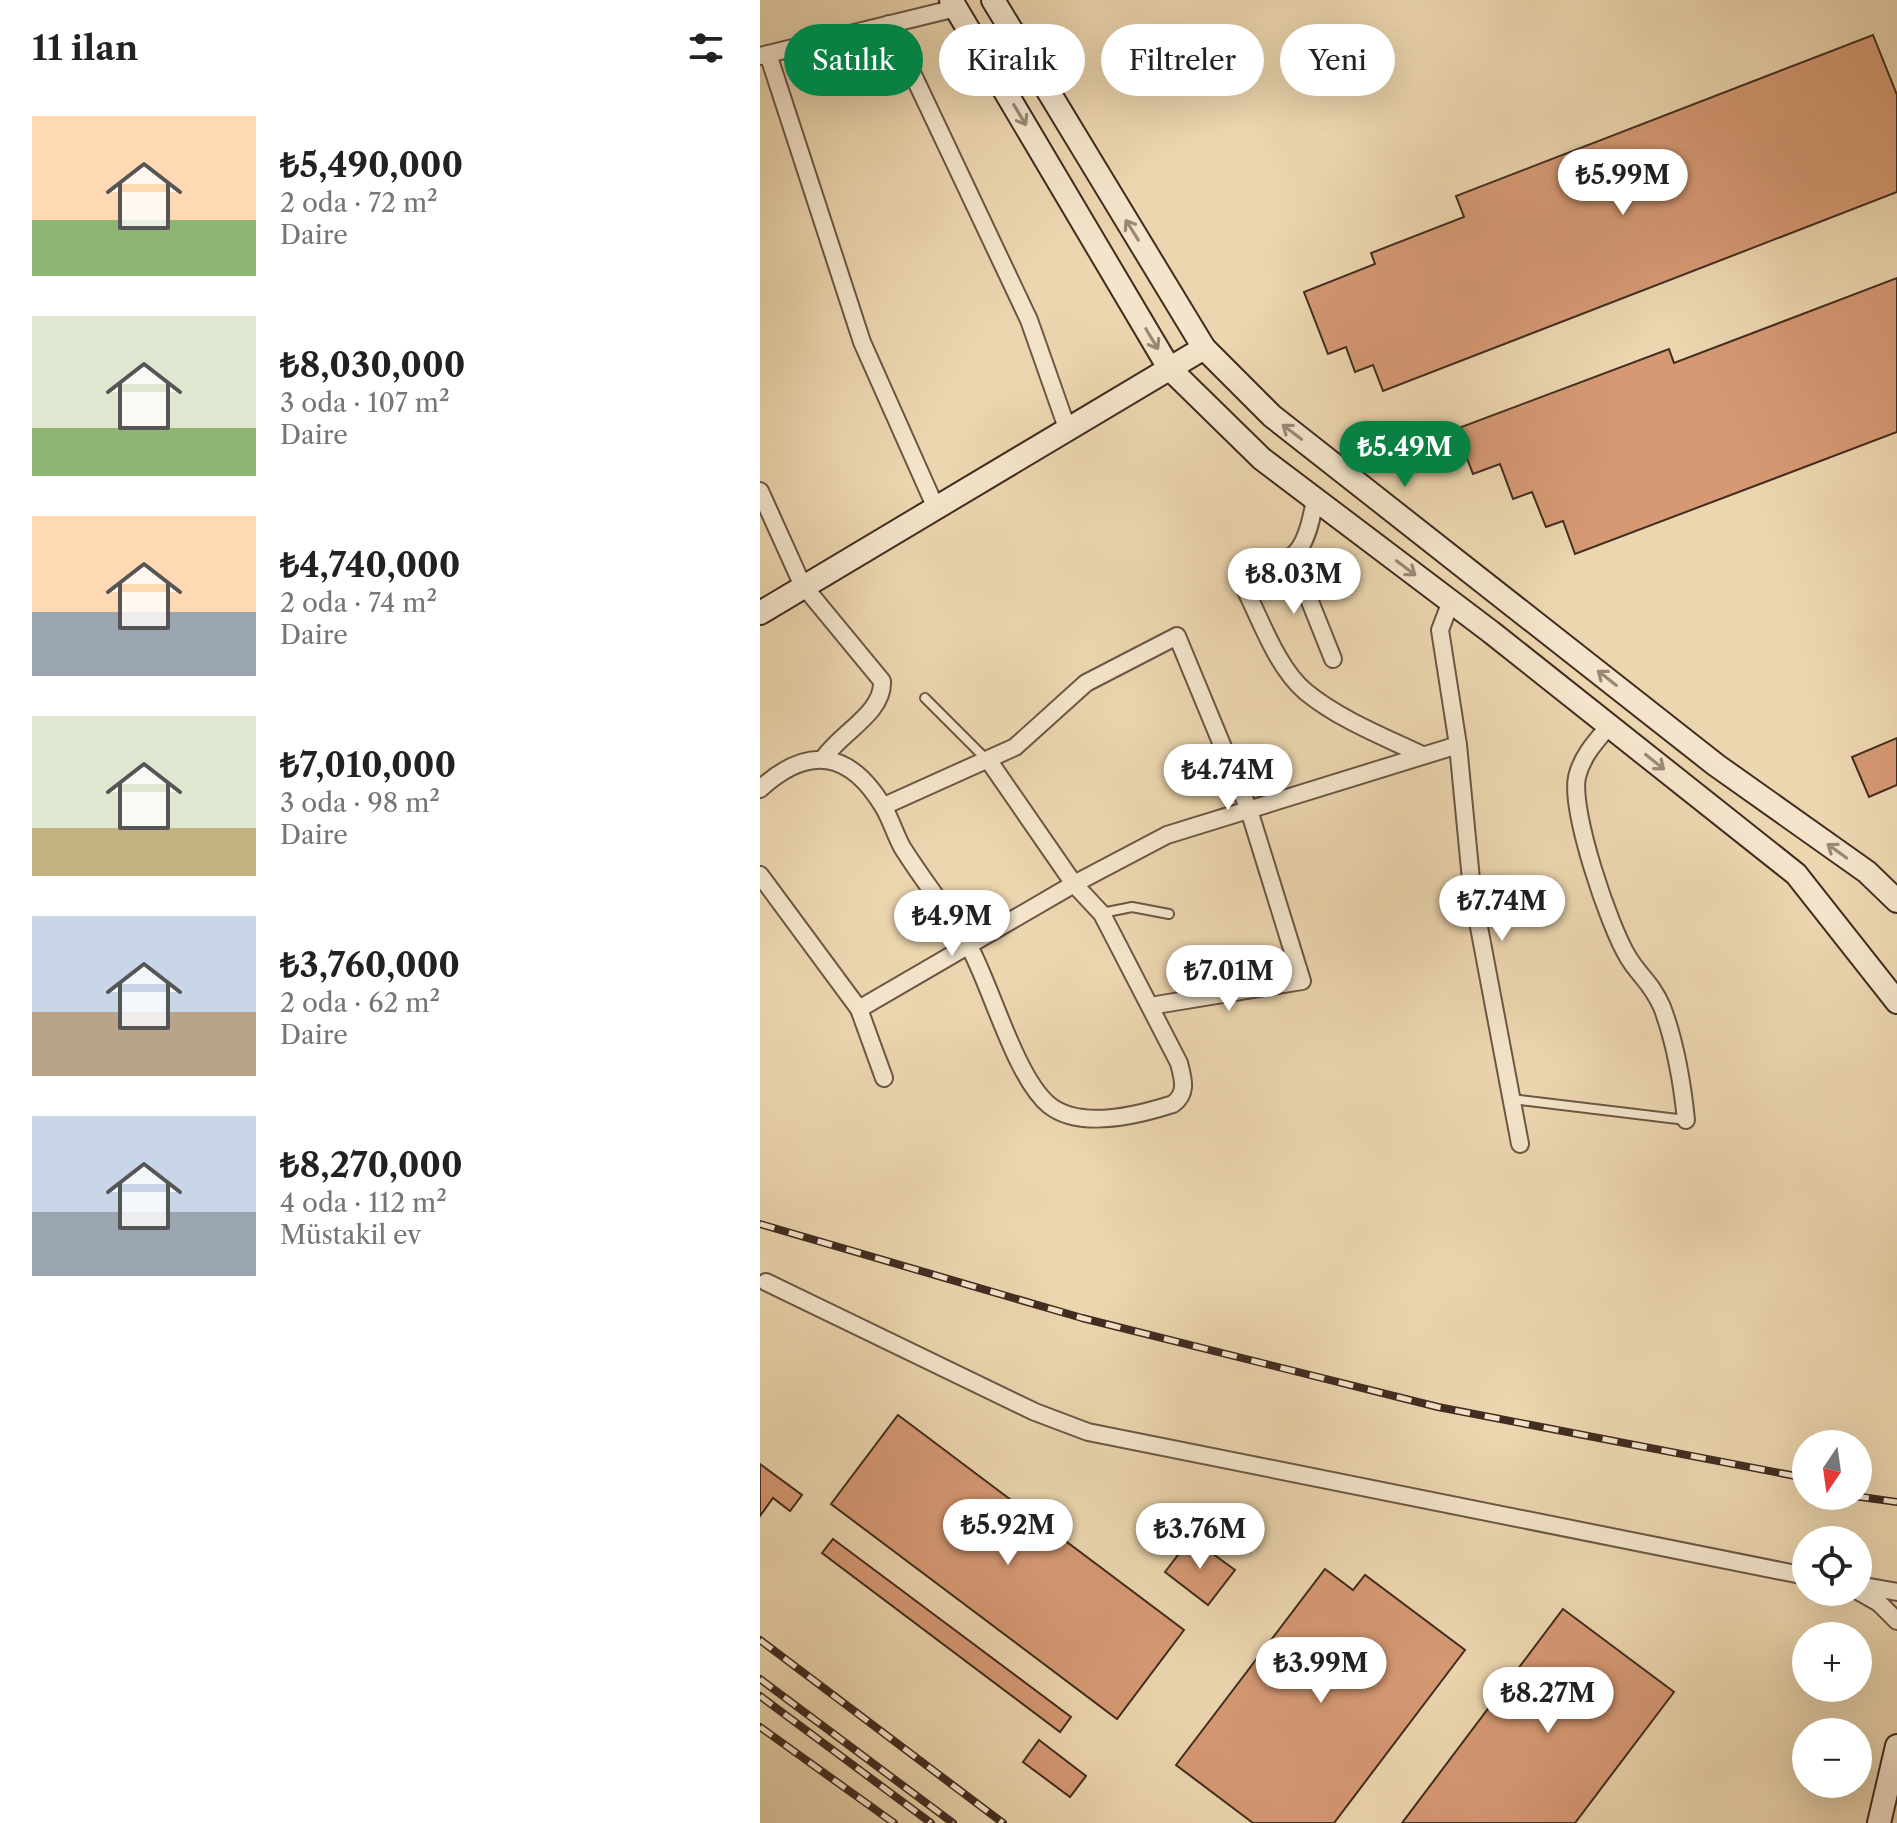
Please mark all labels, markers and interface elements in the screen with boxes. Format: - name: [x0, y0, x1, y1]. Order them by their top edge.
- chip: Satılık: [784, 24, 923, 96]
- chip: Kiralık: [939, 24, 1085, 96]
- chip: Filtreler: [1101, 24, 1264, 96]
- chip: Yeni: [1280, 24, 1395, 96]
- icon: filters: [684, 26, 728, 70]
- text: 11 ilan: [32, 27, 138, 69]
- one-way arrow: [1012, 103, 1028, 126]
- text: ₺5,490,000: [280, 144, 463, 186]
- icon: home: [96, 148, 192, 244]
- pin: ₺5.99M: [1558, 149, 1688, 217]
- text: ₺5.99M: [1576, 159, 1670, 191]
- text: 2 oda · 72 m²: [280, 187, 438, 219]
- text: Daire: [280, 219, 348, 251]
- one-way arrow: [1124, 219, 1140, 242]
- one-way arrow: [1144, 327, 1160, 350]
- text: ₺8,030,000: [280, 344, 465, 386]
- icon: home: [96, 348, 192, 444]
- text: 3 oda · 107 m²: [280, 387, 450, 419]
- text: Daire: [280, 419, 348, 451]
- pin: ₺5.49M: [1340, 421, 1470, 489]
- one-way arrow: [1282, 423, 1304, 440]
- text: ₺5.49M: [1358, 431, 1452, 463]
- text: ₺4,740,000: [280, 544, 460, 586]
- icon: home: [96, 548, 192, 644]
- pin: ₺8.03M: [1229, 548, 1359, 616]
- text: ₺8.03M: [1246, 558, 1342, 590]
- one-way arrow: [1395, 559, 1416, 576]
- text: 2 oda · 74 m²: [280, 587, 437, 619]
- text: Daire: [280, 619, 348, 651]
- one-way arrow: [1597, 669, 1618, 687]
- text: ₺7,010,000: [280, 744, 456, 786]
- pin: ₺4.74M: [1163, 744, 1293, 812]
- icon: home: [96, 748, 192, 844]
- one-way arrow: [1644, 753, 1665, 771]
- text: ₺4.74M: [1182, 754, 1274, 786]
- text: 3 oda · 98 m²: [280, 787, 440, 819]
- text: Daire: [280, 819, 348, 851]
- one-way arrow: [1827, 843, 1849, 859]
- pin: ₺7.74M: [1437, 875, 1567, 943]
- text: ₺7.74M: [1457, 885, 1547, 917]
- pin: ₺4.9M: [896, 890, 1008, 958]
- text: ₺4.9M: [912, 900, 992, 932]
- text: ₺3,760,000: [280, 944, 460, 986]
- pin: ₺7.01M: [1164, 945, 1294, 1013]
- icon: home: [96, 948, 192, 1044]
- text: ₺7.01M: [1184, 955, 1274, 987]
- text: 2 oda · 62 m²: [280, 987, 440, 1019]
- text: Daire: [280, 1019, 348, 1051]
- text: ₺8,270,000: [280, 1144, 463, 1186]
- icon: home: [96, 1148, 192, 1244]
- text: 4 oda · 112 m²: [280, 1187, 447, 1219]
- text: Müstakil ev: [280, 1219, 421, 1251]
- north arrow: [1792, 1430, 1872, 1510]
- map controls: [1792, 1430, 1872, 1798]
- pin: ₺5.92M: [943, 1499, 1073, 1567]
- pin: ₺3.76M: [1135, 1503, 1265, 1571]
- text: ₺5.92M: [961, 1509, 1055, 1541]
- text: ₺3.76M: [1154, 1513, 1246, 1545]
- button: locate: [1792, 1526, 1872, 1606]
- button: +: [1792, 1622, 1872, 1702]
- pin: ₺3.99M: [1256, 1637, 1386, 1705]
- text: ₺3.99M: [1274, 1647, 1368, 1679]
- pin: ₺8.27M: [1483, 1667, 1613, 1735]
- text: ₺8.27M: [1501, 1677, 1595, 1709]
- button: −: [1792, 1718, 1872, 1798]

